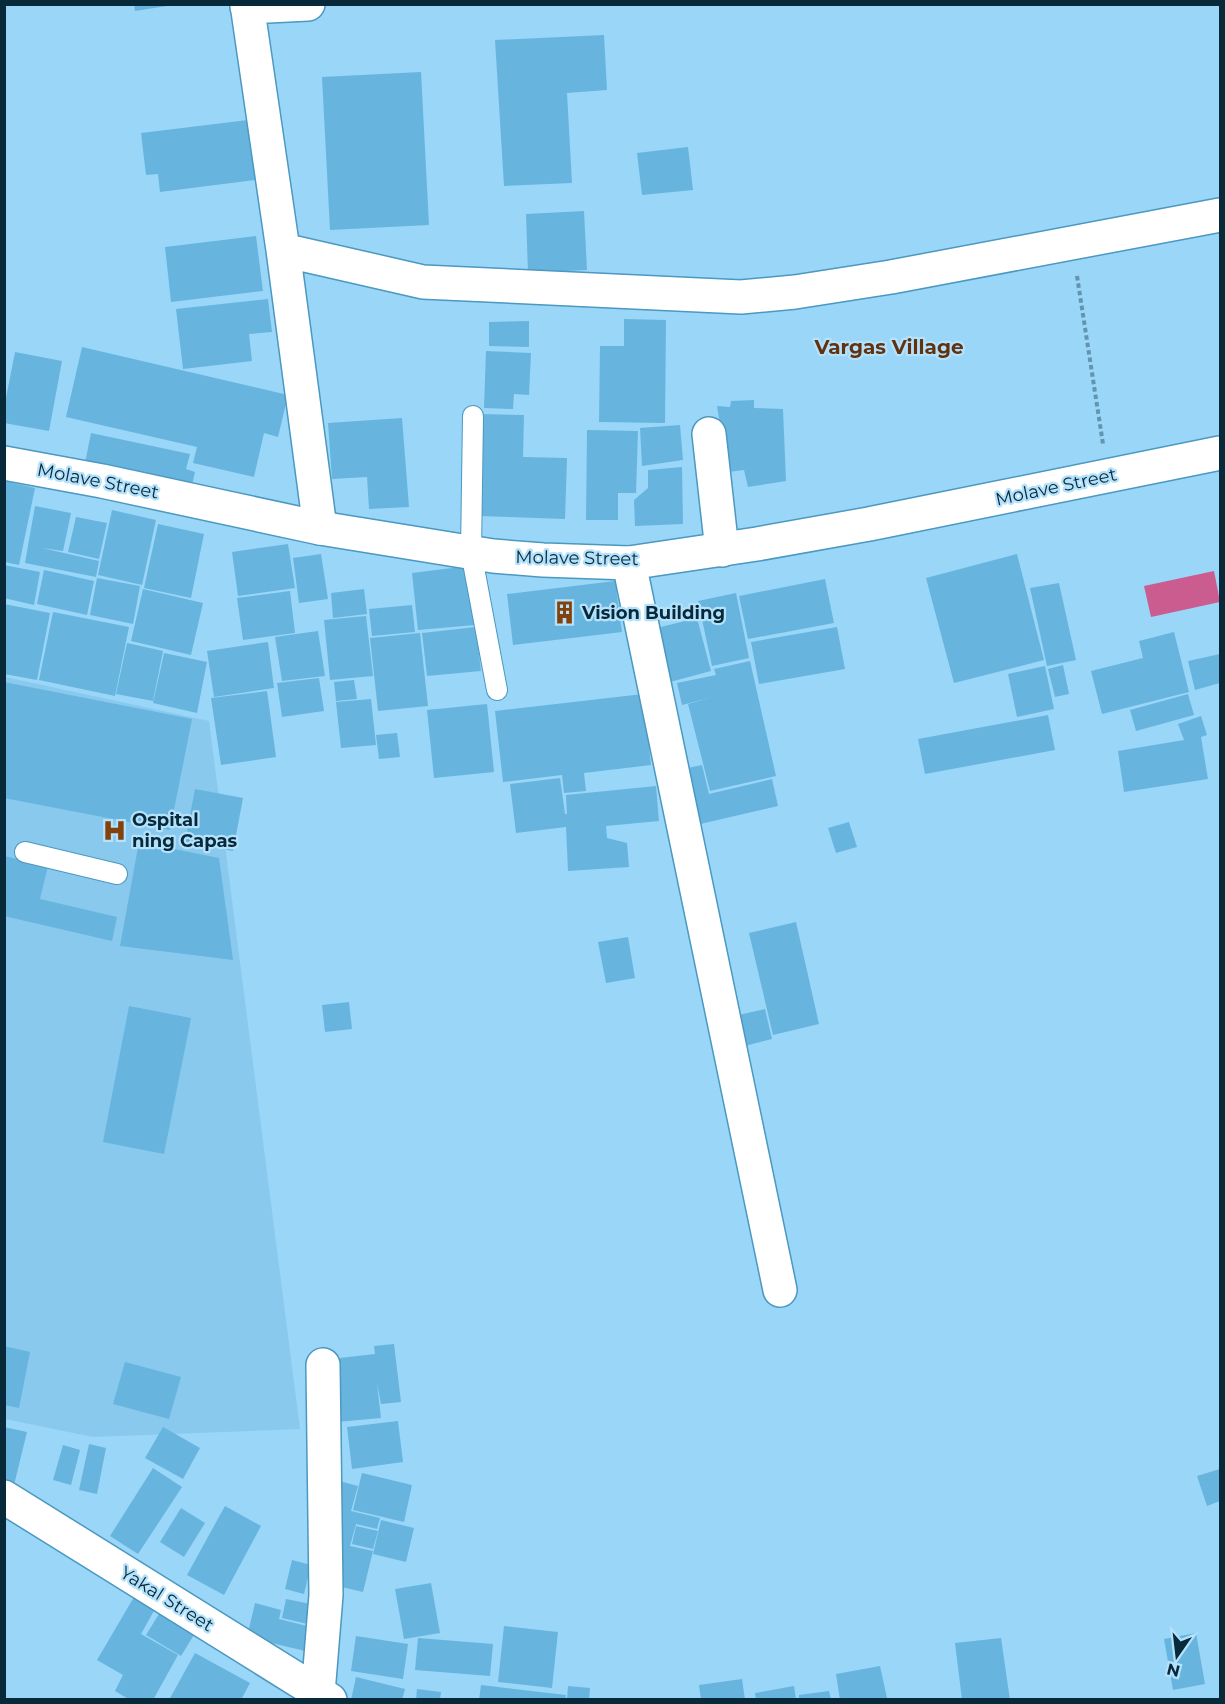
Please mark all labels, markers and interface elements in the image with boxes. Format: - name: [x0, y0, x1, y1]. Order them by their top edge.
- district label: Vargas Village: [813, 335, 964, 359]
- street label: Molave Street: [35, 458, 161, 504]
- street label: Molave Street: [993, 463, 1119, 511]
- street label: Molave Street: [515, 546, 639, 570]
- building icon: Vision Building: [551, 600, 577, 626]
- place label: Vision Building: [581, 602, 725, 624]
- place label: Ospital ning Capas: [132, 809, 237, 852]
- hospital icon: Ospital ning Capas: [101, 817, 127, 843]
- street label: Yakal Street: [116, 1562, 218, 1636]
- north arrow: [1147, 1626, 1207, 1686]
- text: N: [1165, 1659, 1182, 1681]

